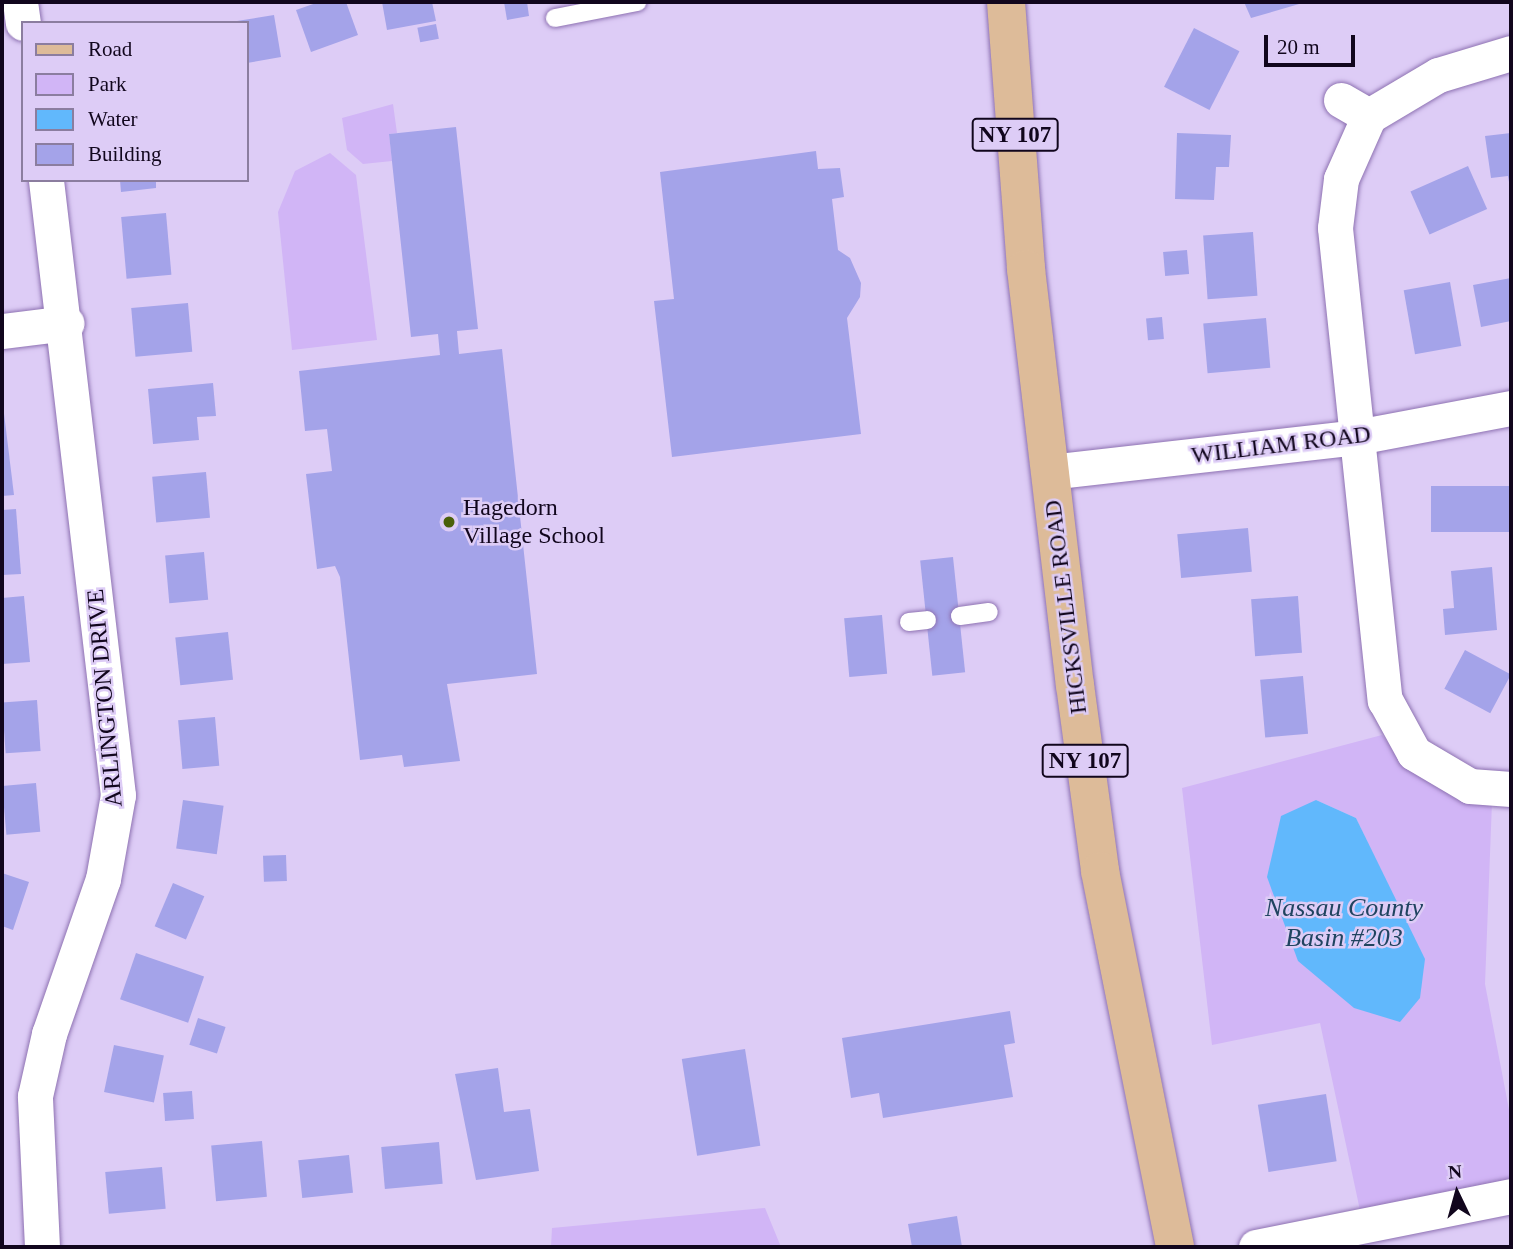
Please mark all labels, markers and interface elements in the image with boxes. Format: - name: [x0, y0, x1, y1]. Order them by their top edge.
- legend: [21, 21, 248, 182]
- scale bar: [1268, 21, 1359, 65]
- text: 20 m: [1277, 35, 1320, 59]
- text: Road: [88, 37, 132, 61]
- text: Park: [88, 72, 127, 96]
- text: Water: [88, 107, 138, 131]
- road number: NY 107: [971, 116, 1059, 154]
- text: Building: [88, 142, 162, 166]
- street label: WILLIAM ROAD: [1190, 420, 1372, 470]
- place label: Hagedorn Village School: [463, 494, 605, 550]
- street label: HICKSVILLE ROAD: [1039, 498, 1093, 716]
- marker: Hagedorn Village School: [441, 514, 457, 530]
- street label: ARLINGTON DRIVE: [81, 588, 129, 808]
- road number: NY 107: [1041, 741, 1129, 780]
- water label: Nassau County Basin #203: [1265, 892, 1423, 954]
- north arrow: [1422, 1158, 1492, 1228]
- text: N: [1447, 1161, 1463, 1183]

